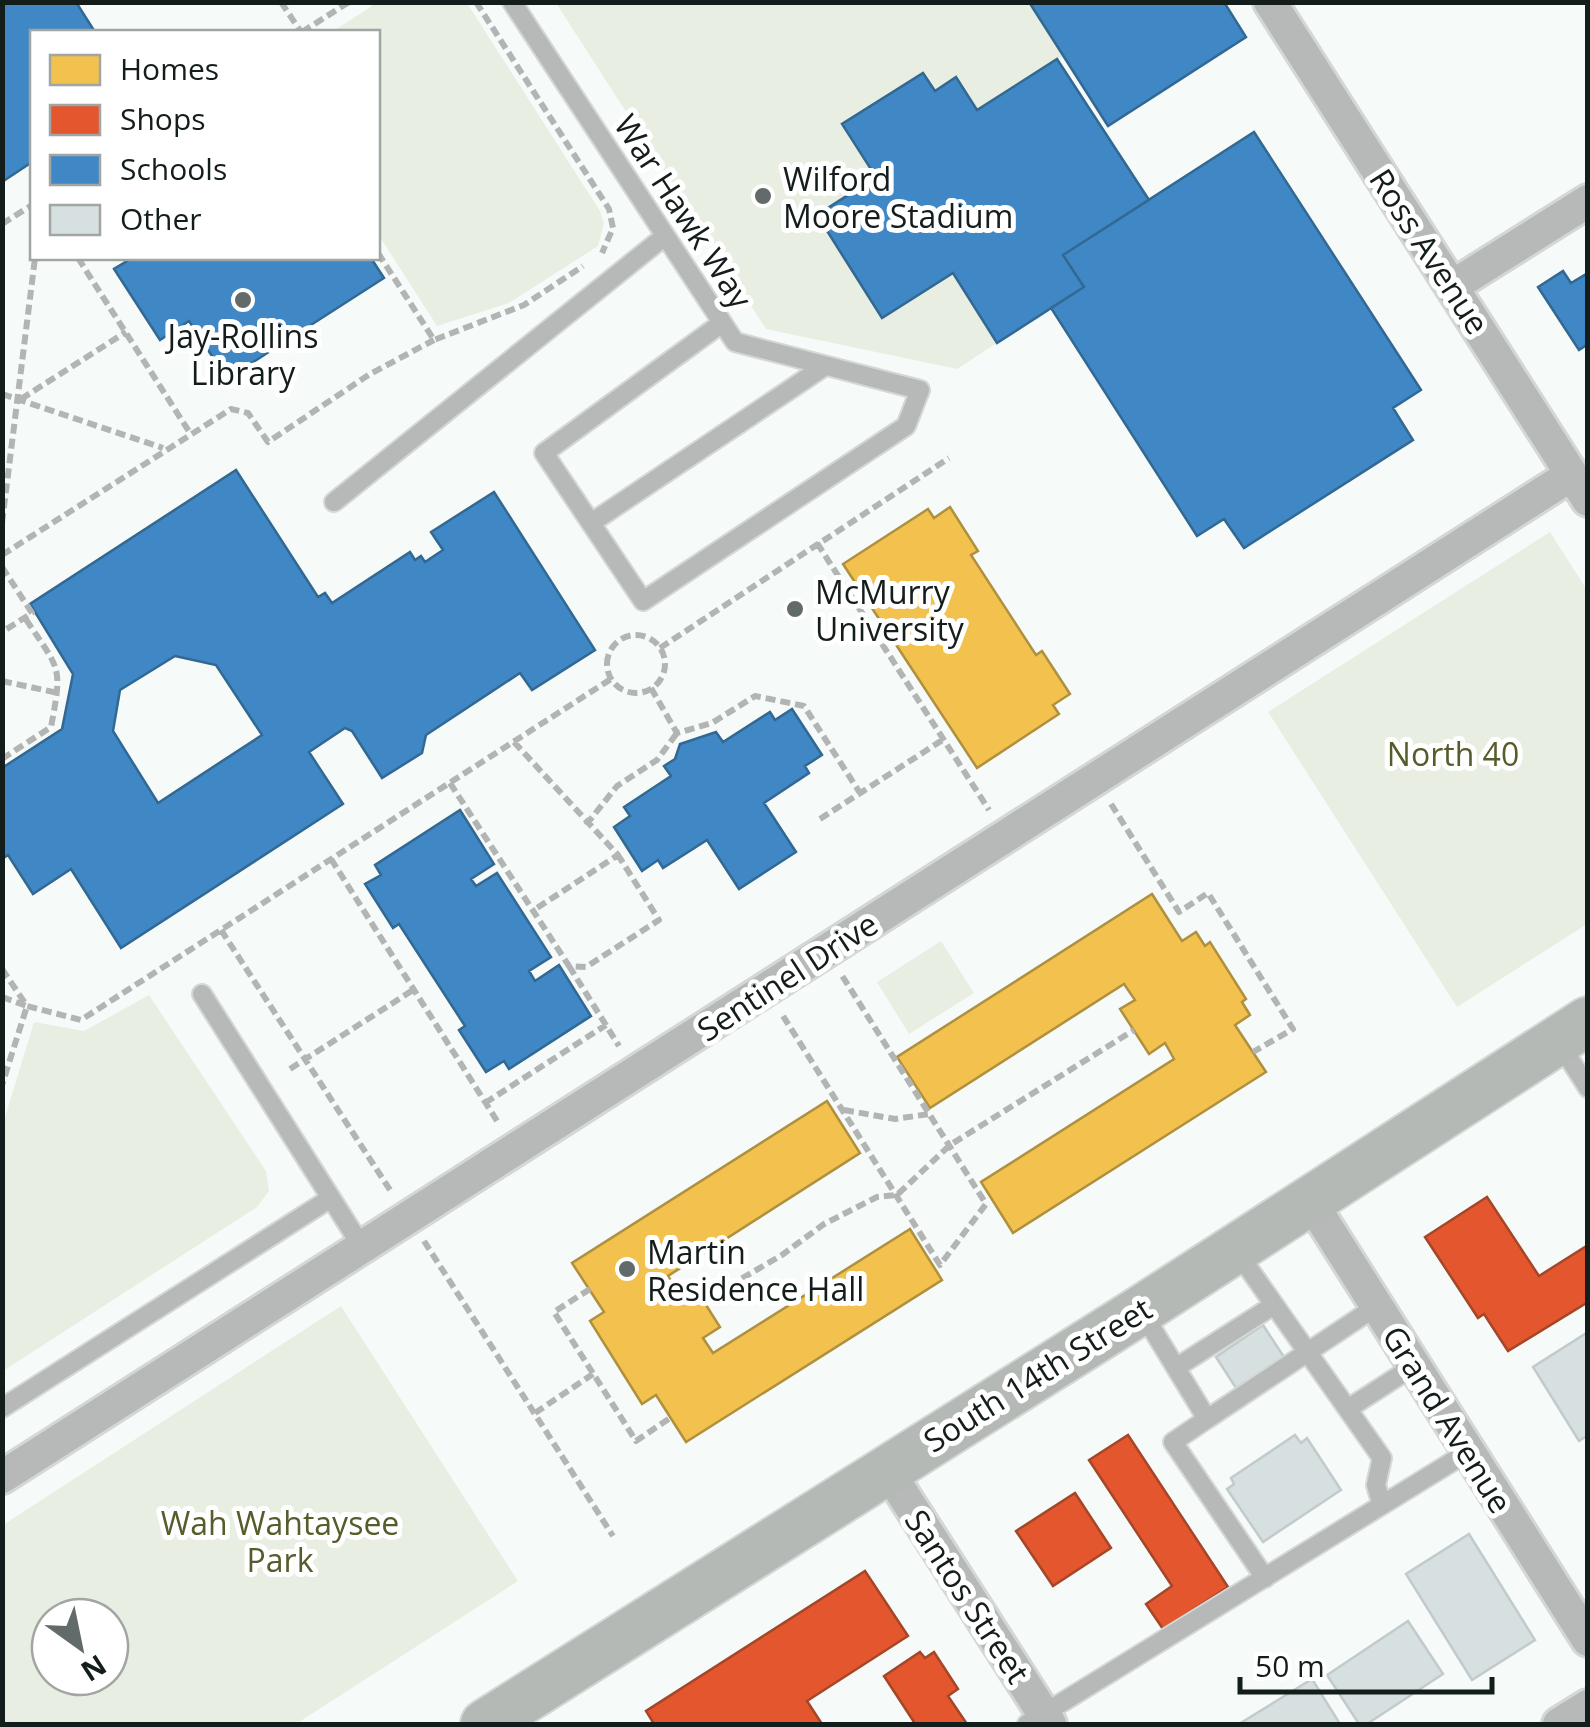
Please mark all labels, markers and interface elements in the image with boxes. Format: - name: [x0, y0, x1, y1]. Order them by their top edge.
- legend: [30, 30, 380, 260]
- text: Homes: [120, 48, 219, 89]
- text: Shops: [120, 98, 206, 139]
- street label: War Hawk Way: [605, 106, 763, 317]
- text: Schools: [120, 148, 227, 189]
- place label: Wilford Moore Stadium: [783, 157, 1013, 237]
- street label: Ross Avenue: [1360, 160, 1500, 342]
- marker: Wilford Moore Stadium: [752, 185, 774, 207]
- text: Other: [120, 198, 202, 239]
- marker: Jay-Rollins Library: [232, 289, 254, 311]
- place label: Jay-Rollins Library: [165, 314, 318, 394]
- place label: McMurry University: [815, 570, 965, 650]
- marker: McMurry University: [784, 598, 806, 620]
- park label: North 40: [1387, 732, 1519, 775]
- street label: Sentinel Drive: [689, 902, 885, 1050]
- place label: Martin Residence Hall: [647, 1230, 864, 1310]
- marker: Martin Residence Hall: [616, 1258, 638, 1280]
- street label: South 14th Street: [915, 1287, 1159, 1461]
- street label: Grand Avenue: [1373, 1317, 1523, 1521]
- park label: Wah Wahtaysee Park: [161, 1501, 399, 1581]
- street label: Santos Street: [896, 1501, 1040, 1691]
- north arrow: [30, 1597, 130, 1697]
- scale bar: [1240, 1632, 1492, 1694]
- text: 50 m: [1255, 1645, 1325, 1686]
- text: N: [74, 1647, 114, 1691]

